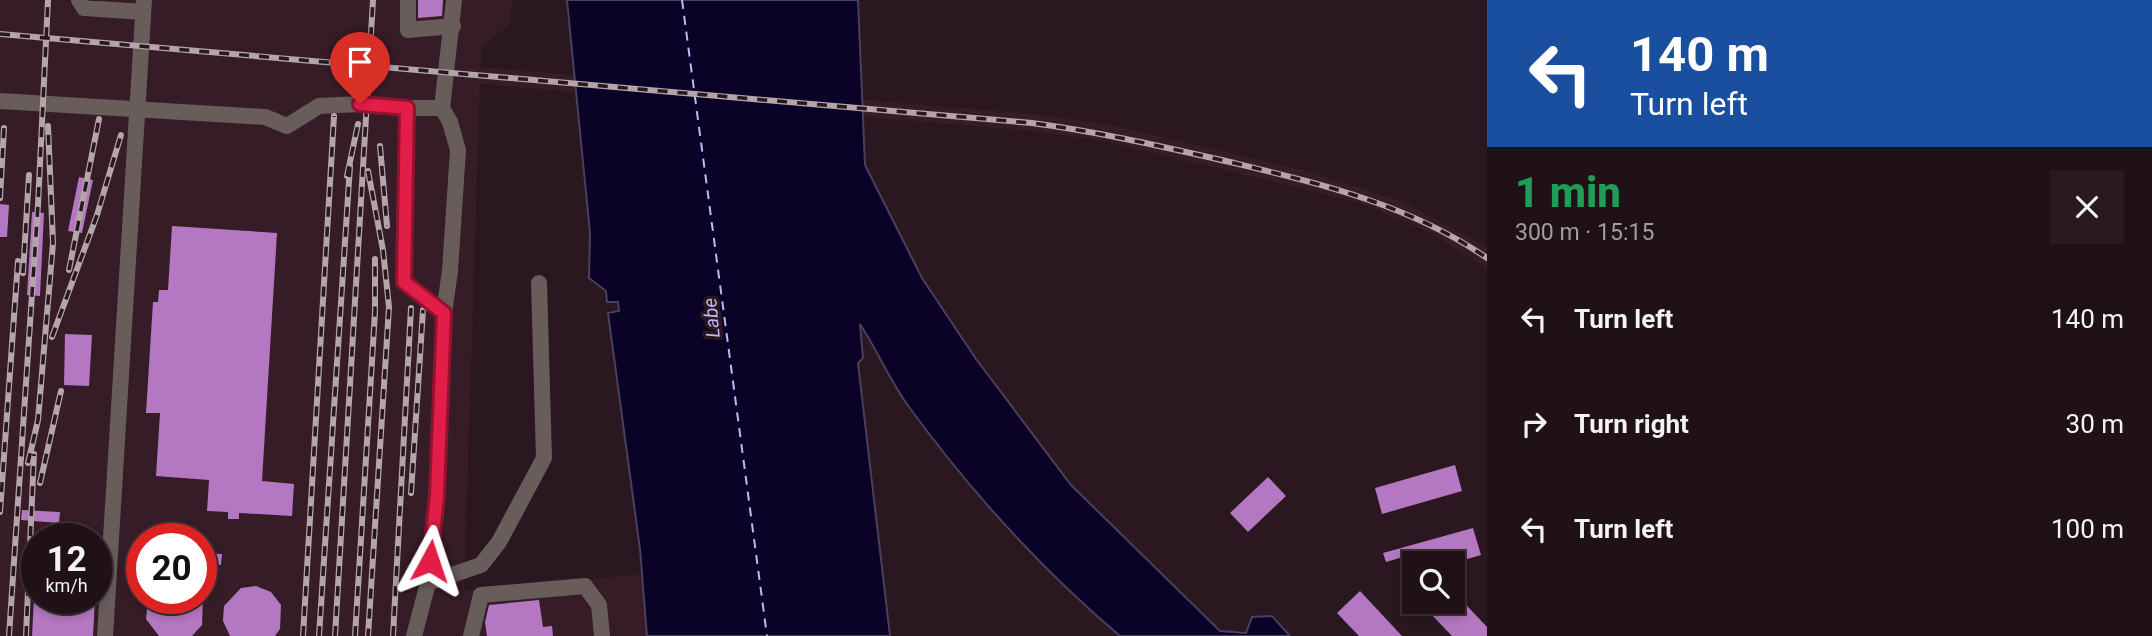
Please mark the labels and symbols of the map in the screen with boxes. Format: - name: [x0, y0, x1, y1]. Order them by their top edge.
- pin: [330, 32, 390, 104]
- water label: Labe: [698, 297, 725, 339]
- speed limit sign: 20: [126, 523, 217, 614]
- position arrow: [393, 524, 467, 598]

